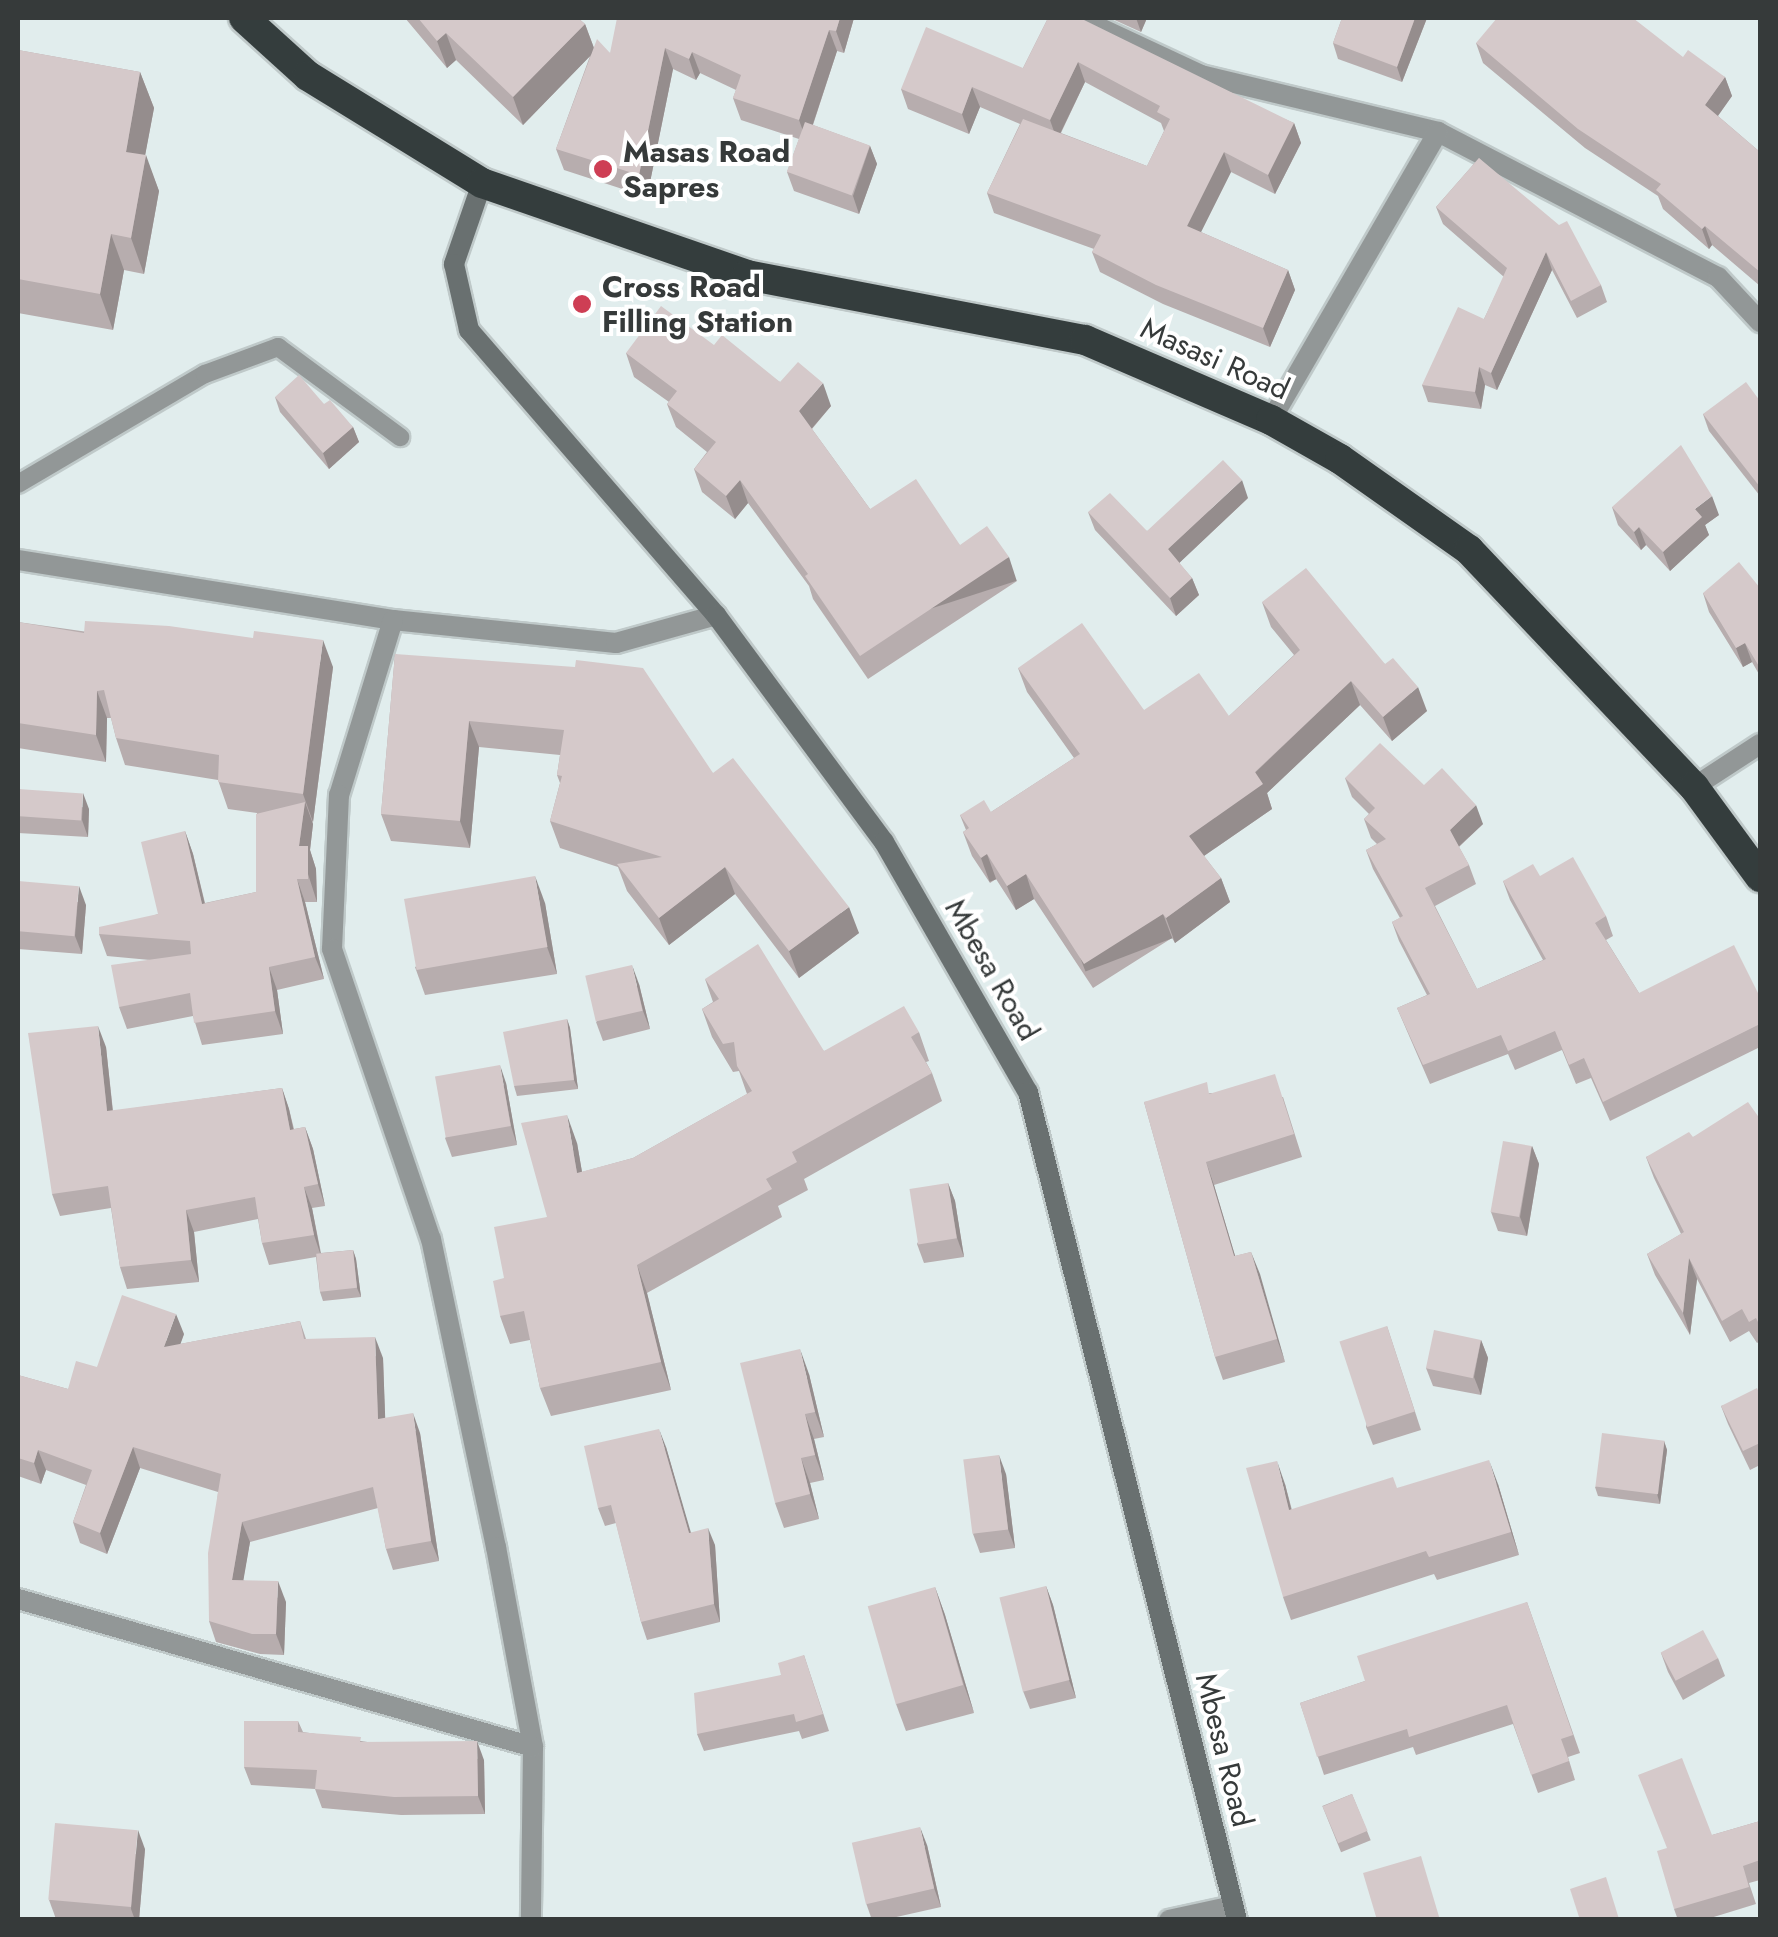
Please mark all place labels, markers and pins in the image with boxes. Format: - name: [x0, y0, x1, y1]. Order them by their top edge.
- place label: Masas Road Sapres: [623, 134, 790, 204]
- marker: Masas Road Sapres: [592, 158, 614, 180]
- place label: Cross Road Filling Station: [602, 269, 793, 340]
- marker: Cross Road Filling Station: [571, 293, 593, 315]

